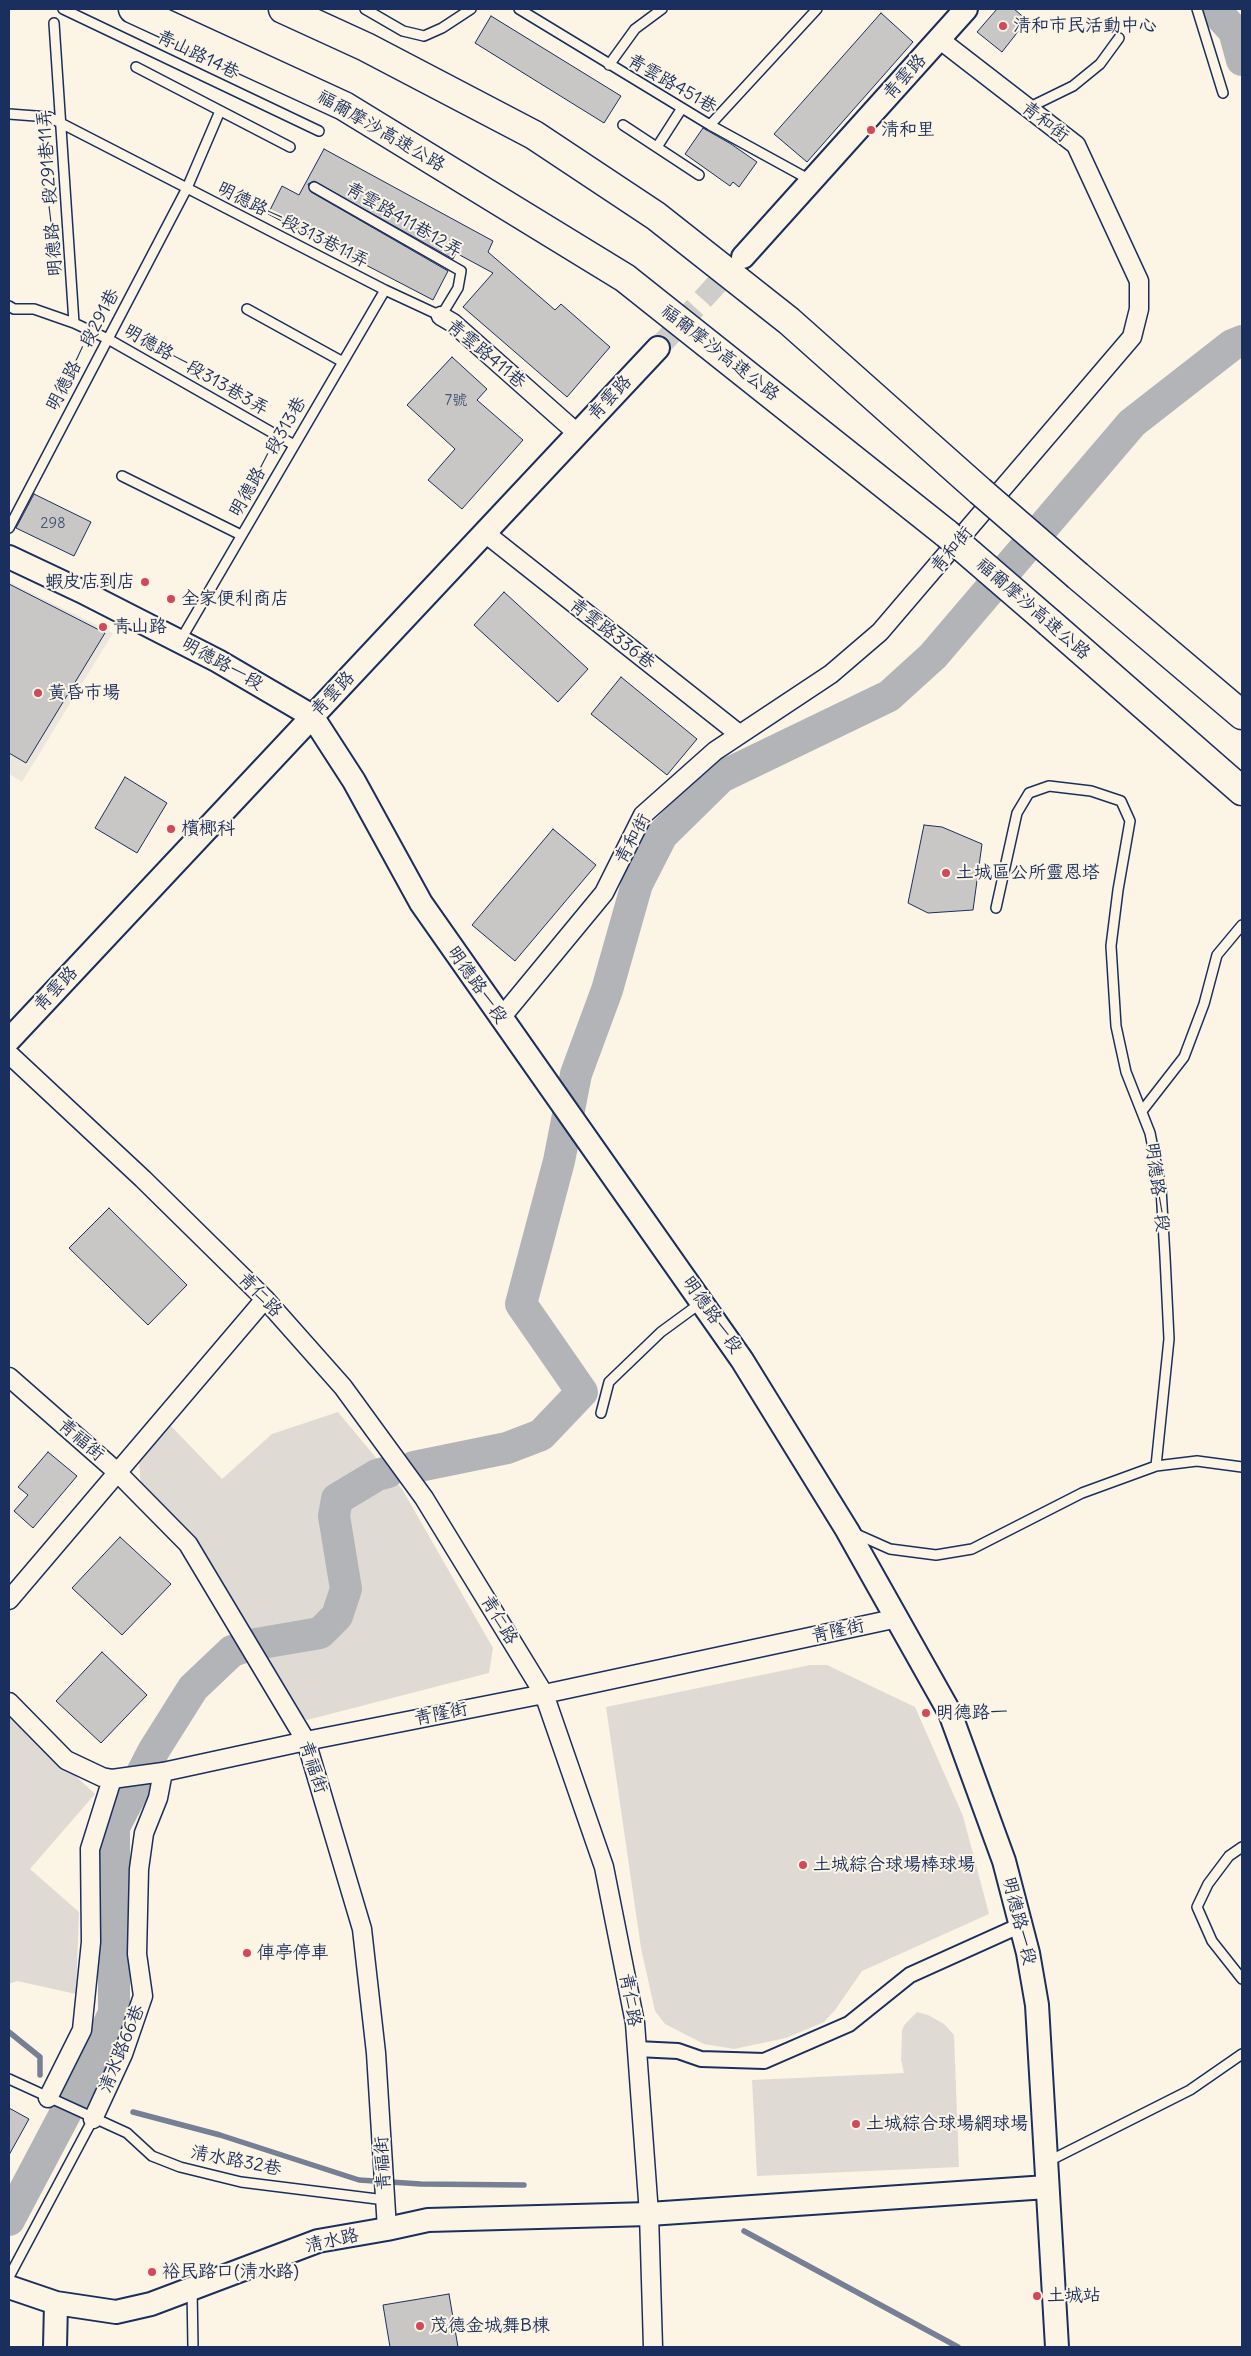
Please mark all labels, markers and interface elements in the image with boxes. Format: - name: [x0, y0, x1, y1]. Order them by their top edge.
- place label: 清和市民活動中心: [1013, 15, 1157, 37]
- marker: 清和市民活動中心: [997, 20, 1009, 32]
- street label: 青山路14巷: [153, 26, 243, 84]
- street label: 青雲路451巷: [623, 50, 721, 118]
- street label: 青雲路: [879, 50, 931, 104]
- street label: 福爾摩沙高速公路: [313, 86, 449, 176]
- street label: 青和街: [1017, 97, 1073, 147]
- street label: 明德路一段291巷11弄: [33, 109, 67, 277]
- place label: 清和里: [881, 119, 935, 141]
- marker: 清和里: [865, 124, 877, 136]
- street label: 明德路一段313巷11弄: [213, 177, 373, 273]
- street label: 青雲路411巷12弄: [342, 178, 466, 262]
- street label: 明德路一段291巷: [42, 285, 124, 415]
- street label: 福爾摩沙高速公路: [657, 300, 783, 406]
- street label: 青雲路411巷: [442, 315, 530, 393]
- street label: 明德路一段313巷3弄: [120, 320, 272, 420]
- street label: 青雲路: [584, 371, 636, 425]
- house number: 7號: [445, 392, 467, 410]
- street label: 明德路一段313巷: [225, 393, 311, 521]
- house number: 298: [40, 515, 66, 533]
- street label: 青和街: [926, 522, 978, 578]
- street label: 福爾摩沙高速公路: [972, 554, 1094, 664]
- place label: 蝦皮店到店: [45, 571, 135, 593]
- marker: 蝦皮店到店: [139, 576, 151, 588]
- place label: 全家便利商店: [181, 588, 289, 610]
- marker: 全家便利商店: [165, 593, 177, 605]
- street label: 青雲路336巷: [565, 594, 659, 674]
- place label: 青山路: [113, 616, 167, 638]
- marker: 青山路: [97, 621, 109, 633]
- street label: 明德路一段: [177, 633, 267, 695]
- street label: 青雲路: [307, 667, 359, 721]
- place label: 黃昏市場: [48, 682, 120, 704]
- marker: 黃昏市場: [32, 687, 44, 699]
- street label: 青和街: [610, 810, 656, 868]
- place label: 檳榔科: [181, 818, 235, 840]
- marker: 檳榔科: [165, 823, 177, 835]
- place label: 土城區公所靈恩塔: [956, 862, 1100, 884]
- marker: 土城區公所靈恩塔: [940, 867, 952, 879]
- street label: 明德路一段: [442, 942, 512, 1028]
- street label: 青雲路: [30, 962, 82, 1016]
- street label: 明德路一段: [1141, 1141, 1173, 1233]
- street label: 青仁路: [233, 1268, 287, 1322]
- street label: 明德路一段: [677, 1272, 747, 1358]
- street label: 青福街: [54, 1414, 108, 1466]
- street label: 青仁路: [476, 1591, 522, 1649]
- street label: 青隆街: [809, 1615, 867, 1647]
- street label: 青隆街: [412, 1698, 470, 1730]
- place label: 明德路一: [936, 1702, 1008, 1724]
- marker: 明德路一: [920, 1707, 932, 1719]
- street label: 青福街: [294, 1738, 332, 1796]
- place label: 土城綜合球場棒球場: [813, 1854, 975, 1876]
- marker: 土城綜合球場棒球場: [797, 1859, 809, 1871]
- street label: 明德路一段: [998, 1875, 1040, 1967]
- place label: 俥亭停車: [257, 1942, 329, 1964]
- marker: 俥亭停車: [241, 1947, 253, 1959]
- street label: 青仁路: [615, 1972, 645, 2028]
- street label: 清水路66巷: [95, 2002, 149, 2096]
- place label: 土城綜合球場網球場: [866, 2113, 1028, 2135]
- marker: 土城綜合球場網球場: [850, 2118, 862, 2130]
- street label: 青福街: [371, 2135, 395, 2191]
- street label: 清水路32巷: [189, 2142, 283, 2180]
- street label: 清水路: [303, 2224, 361, 2258]
- place label: 裕民路口(清水路): [162, 2261, 299, 2283]
- marker: 裕民路口(清水路): [146, 2266, 158, 2278]
- place label: 土城站: [1047, 2285, 1101, 2307]
- marker: 土城站: [1031, 2290, 1043, 2302]
- place label: 茂德金城舞B棟: [430, 2315, 550, 2337]
- marker: 茂德金城舞B棟: [414, 2320, 426, 2332]

